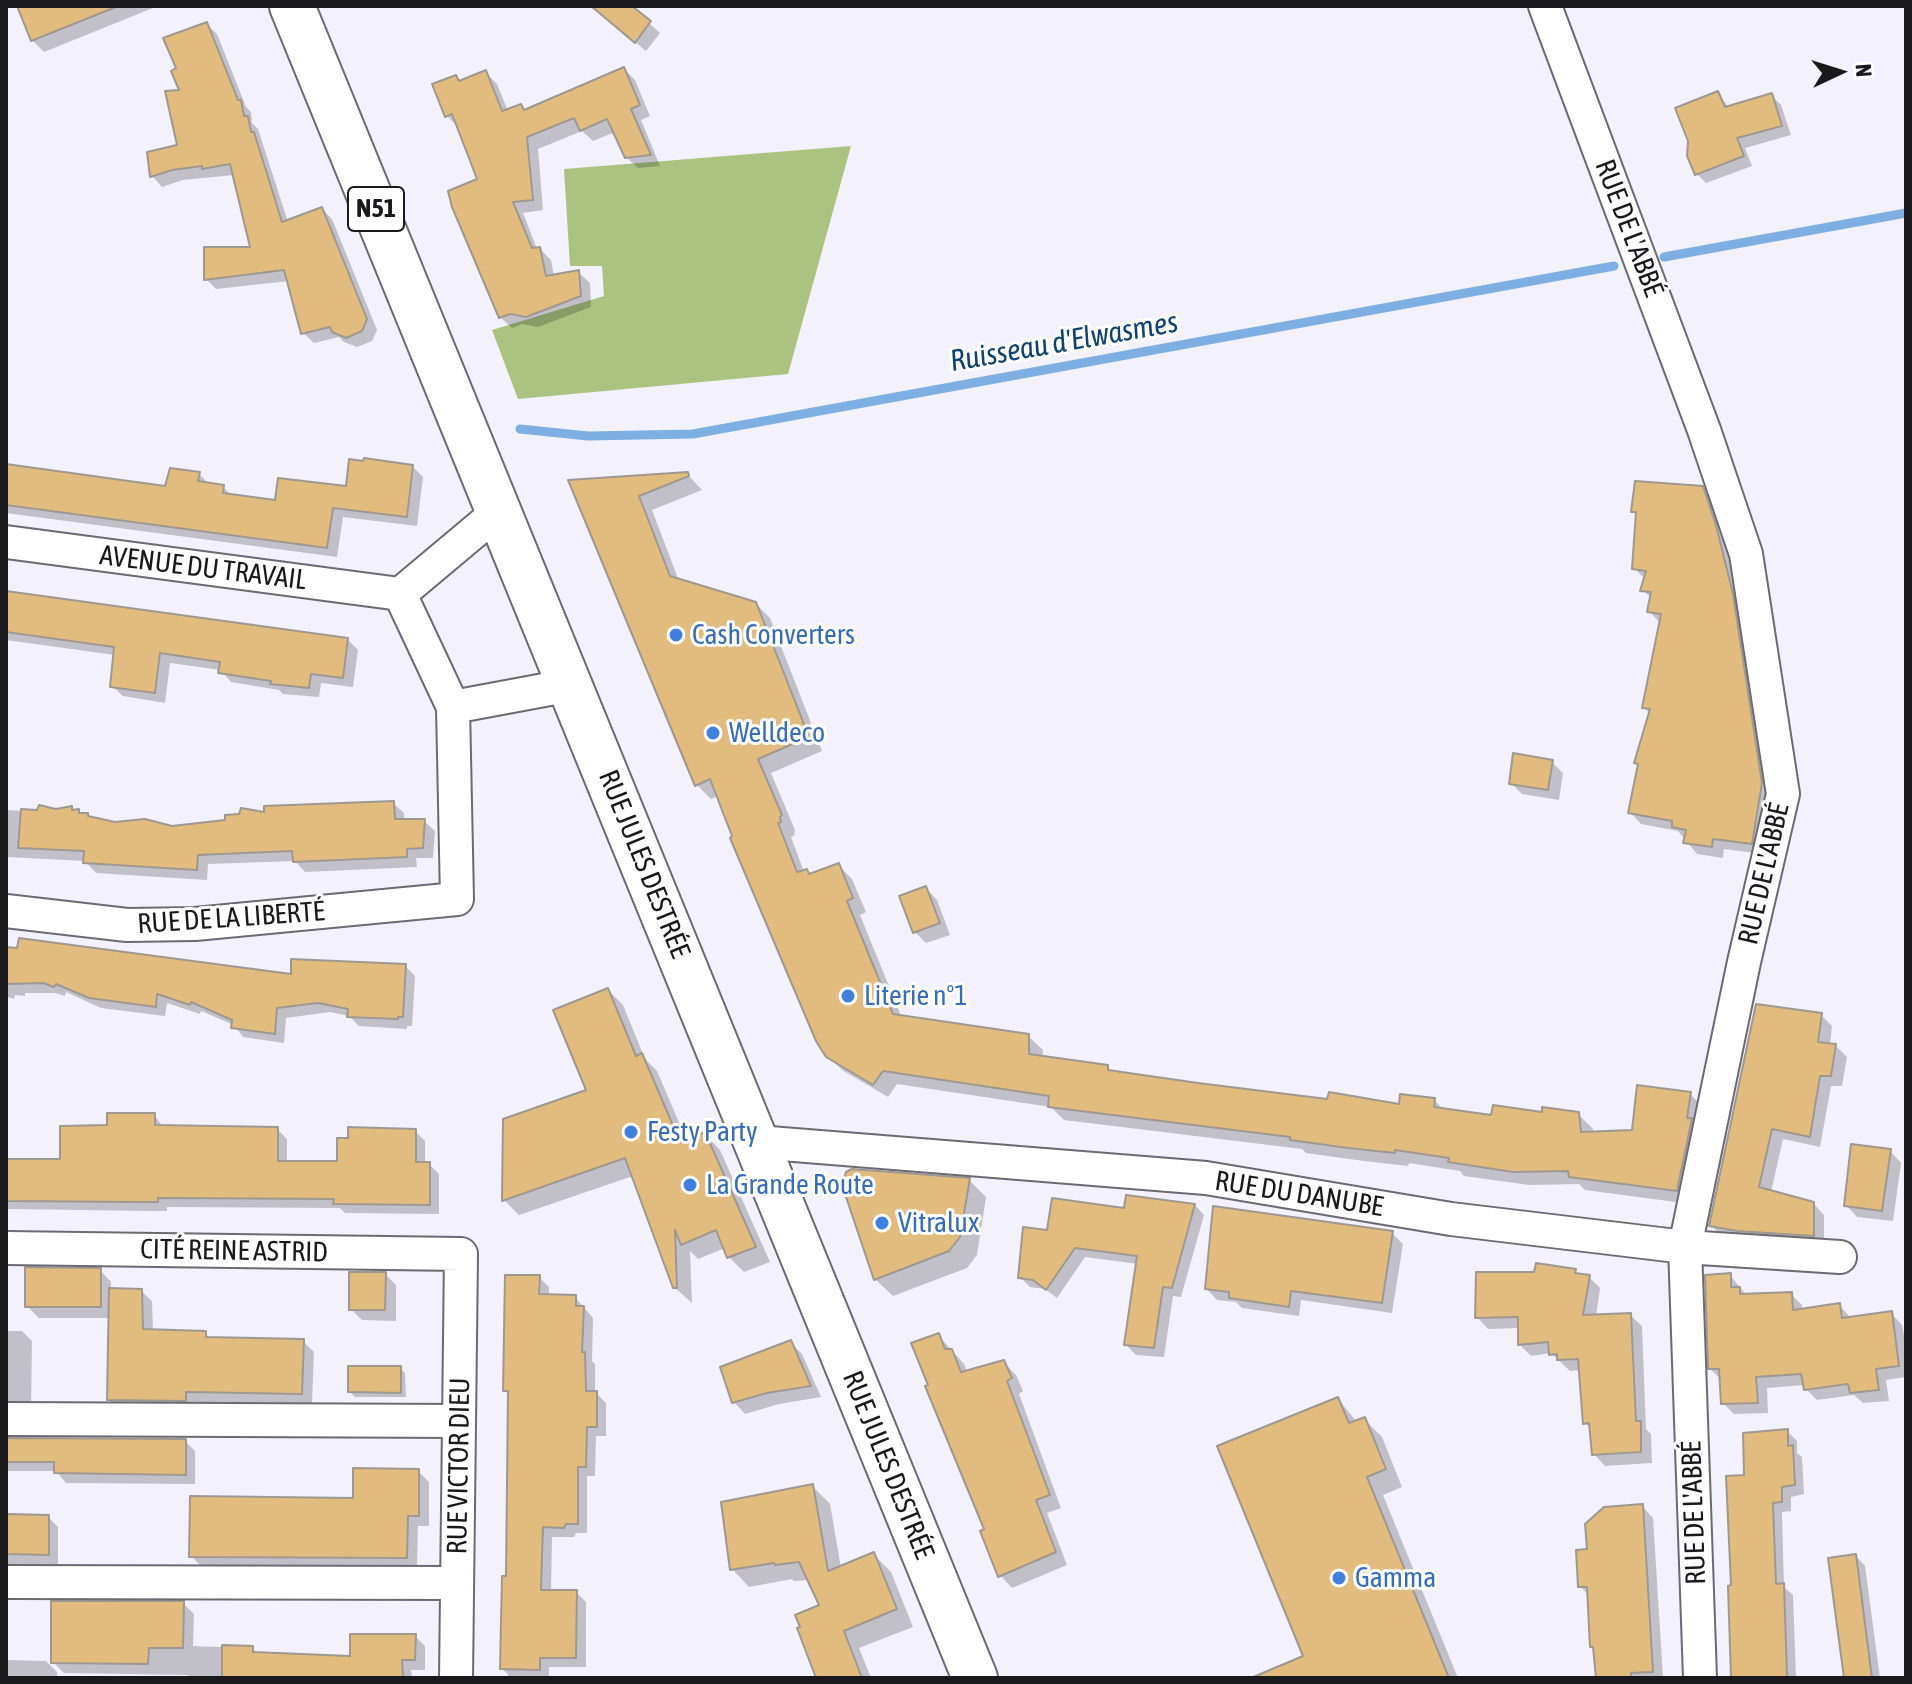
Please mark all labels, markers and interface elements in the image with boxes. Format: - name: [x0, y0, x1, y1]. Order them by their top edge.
- north arrow: [1800, 32, 1880, 112]
- text: N: [1851, 63, 1877, 78]
- street label: RUE DE L'ABBÉ: [1588, 155, 1670, 301]
- road number: N51: [348, 187, 404, 231]
- water label: Ruisseau d'Elwasmes: [947, 304, 1181, 380]
- street label: AVENUE DU TRAVAIL: [98, 539, 308, 597]
- place label: Cash Converters: [692, 618, 855, 652]
- marker: Cash Converters: [667, 626, 685, 644]
- place label: Welldeco: [729, 716, 825, 750]
- marker: Welldeco: [704, 724, 722, 742]
- street label: RUE JULES DESTRÉE: [591, 765, 697, 963]
- street label: RUE DE L'ABBÉ: [1731, 800, 1797, 948]
- street label: RUE DE LA LIBERTÉ: [136, 895, 326, 941]
- place label: Literie n°1: [864, 979, 967, 1013]
- marker: Literie n°1: [839, 987, 857, 1005]
- place label: Festy Party: [647, 1115, 758, 1149]
- marker: Festy Party: [622, 1123, 640, 1141]
- street label: RUE DU DANUBE: [1212, 1164, 1386, 1224]
- place label: La Grande Route: [706, 1168, 874, 1202]
- marker: La Grande Route: [681, 1176, 699, 1194]
- place label: Vitralux: [898, 1206, 979, 1240]
- marker: Vitralux: [873, 1214, 891, 1232]
- street label: CITÉ REINE ASTRID: [140, 1233, 328, 1269]
- street label: RUE JULES DESTRÉE: [835, 1366, 941, 1564]
- street label: RUE VICTOR DIEU: [441, 1377, 477, 1555]
- street label: RUE DE L'ABBÉ: [1675, 1440, 1713, 1586]
- place label: Gamma: [1355, 1561, 1436, 1595]
- marker: Gamma: [1330, 1569, 1348, 1587]

